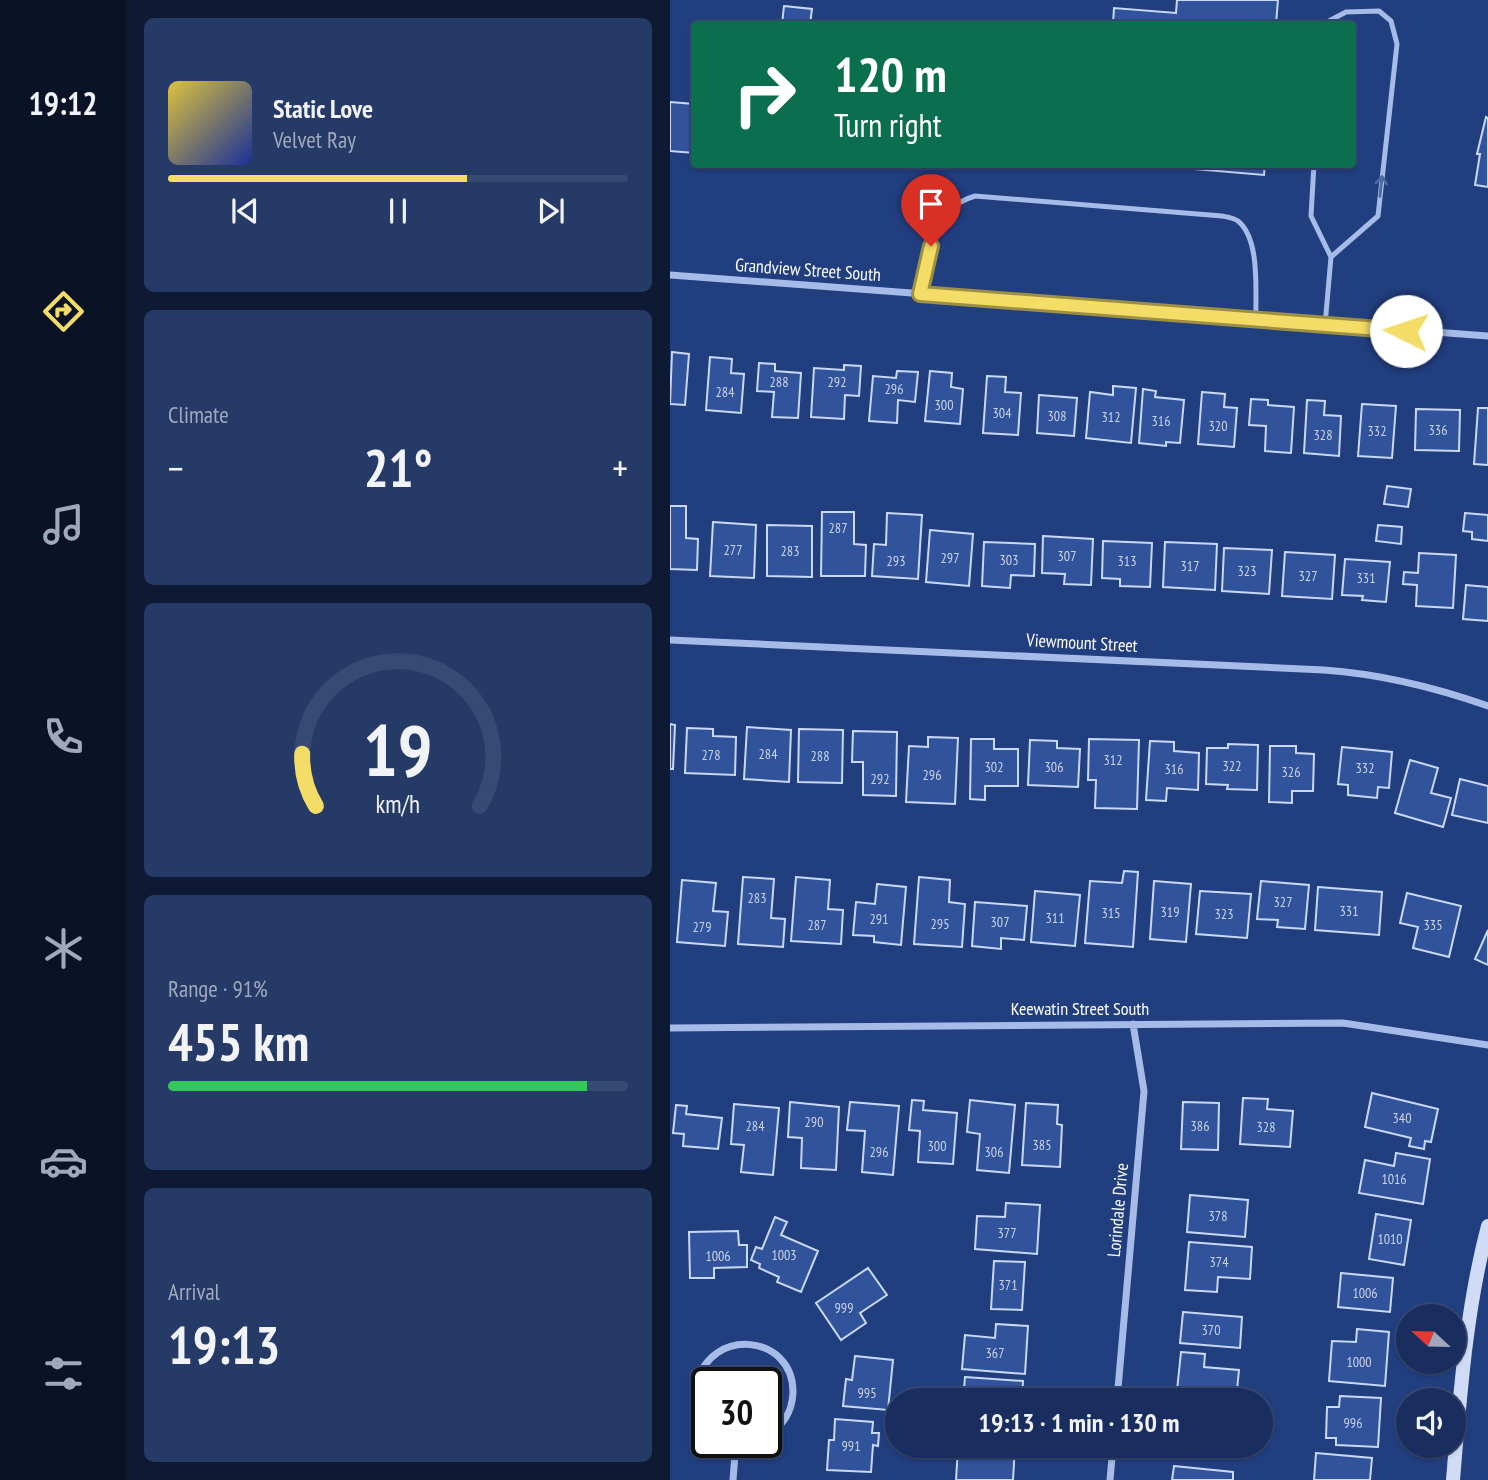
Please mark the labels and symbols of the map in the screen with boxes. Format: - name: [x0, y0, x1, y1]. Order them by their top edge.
- pin: [901, 174, 961, 246]
- one-way arrow: [1375, 175, 1388, 198]
- street label: Grandview Street South: [734, 253, 882, 286]
- position arrow: [1369, 294, 1443, 368]
- house number: 288: [770, 373, 788, 391]
- house number: 292: [828, 373, 846, 391]
- house number: 296: [885, 380, 903, 398]
- house number: 284: [716, 383, 735, 401]
- house number: 300: [935, 396, 953, 414]
- house number: 304: [993, 404, 1012, 422]
- house number: 308: [1048, 407, 1066, 425]
- house number: 312: [1102, 408, 1120, 426]
- house number: 316: [1152, 412, 1170, 430]
- house number: 320: [1209, 417, 1227, 435]
- house number: 336: [1429, 421, 1447, 439]
- house number: 332: [1368, 422, 1386, 440]
- house number: 328: [1314, 426, 1332, 444]
- house number: 287: [829, 519, 847, 537]
- house number: 277: [724, 541, 742, 559]
- house number: 283: [781, 542, 799, 560]
- house number: 307: [1058, 547, 1076, 565]
- house number: 297: [941, 549, 959, 567]
- house number: 303: [1000, 551, 1018, 569]
- house number: 293: [887, 552, 905, 570]
- house number: 313: [1118, 552, 1136, 570]
- house number: 317: [1181, 557, 1199, 575]
- house number: 323: [1238, 562, 1256, 580]
- house number: 327: [1299, 567, 1317, 585]
- house number: 331: [1357, 569, 1375, 587]
- street label: Viewmount Street: [1025, 628, 1138, 657]
- house number: 284: [759, 745, 778, 763]
- house number: 278: [702, 746, 720, 764]
- house number: 288: [811, 747, 829, 765]
- house number: 312: [1104, 751, 1122, 769]
- house number: 322: [1223, 757, 1241, 775]
- house number: 302: [985, 758, 1003, 776]
- house number: 306: [1045, 758, 1063, 776]
- house number: 332: [1356, 759, 1374, 777]
- house number: 316: [1165, 760, 1183, 778]
- house number: 326: [1282, 763, 1300, 781]
- house number: 296: [923, 766, 941, 784]
- house number: 292: [871, 770, 889, 788]
- house number: 283: [748, 889, 766, 907]
- house number: 327: [1274, 893, 1292, 911]
- house number: 331: [1340, 902, 1358, 920]
- house number: 319: [1161, 903, 1179, 921]
- house number: 315: [1102, 904, 1120, 922]
- house number: 323: [1215, 905, 1233, 923]
- house number: 311: [1046, 909, 1064, 927]
- house number: 291: [870, 910, 888, 928]
- house number: 307: [991, 913, 1009, 931]
- house number: 295: [931, 915, 949, 933]
- house number: 287: [808, 916, 826, 934]
- house number: 335: [1424, 916, 1442, 934]
- house number: 279: [693, 918, 711, 936]
- street label: Keewatin Street South: [1011, 997, 1149, 1020]
- house number: 340: [1393, 1109, 1411, 1127]
- house number: 290: [805, 1113, 823, 1131]
- house number: 284: [746, 1117, 765, 1135]
- house number: 386: [1191, 1117, 1209, 1135]
- house number: 328: [1257, 1118, 1275, 1136]
- house number: 385: [1033, 1136, 1051, 1154]
- house number: 300: [928, 1137, 946, 1155]
- house number: 296: [870, 1143, 888, 1161]
- house number: 306: [985, 1143, 1003, 1161]
- street label: Lorindale Drive: [1102, 1162, 1133, 1258]
- house number: 1016: [1381, 1170, 1407, 1188]
- house number: 378: [1209, 1207, 1227, 1225]
- house number: 377: [998, 1224, 1016, 1242]
- house number: 1010: [1377, 1230, 1403, 1248]
- house number: 1003: [771, 1246, 797, 1264]
- house number: 1006: [705, 1247, 731, 1265]
- house number: 374: [1210, 1253, 1229, 1271]
- house number: 371: [999, 1276, 1017, 1294]
- house number: 1006: [1352, 1284, 1378, 1302]
- house number: 999: [835, 1299, 853, 1317]
- north arrow: [1396, 1304, 1466, 1374]
- house number: 370: [1202, 1321, 1220, 1339]
- house number: 367: [986, 1344, 1004, 1362]
- house number: 1000: [1346, 1353, 1372, 1371]
- speed limit sign: 30: [691, 1367, 782, 1458]
- house number: 995: [858, 1384, 876, 1402]
- house number: 996: [1344, 1414, 1362, 1432]
- house number: 991: [842, 1437, 860, 1455]

